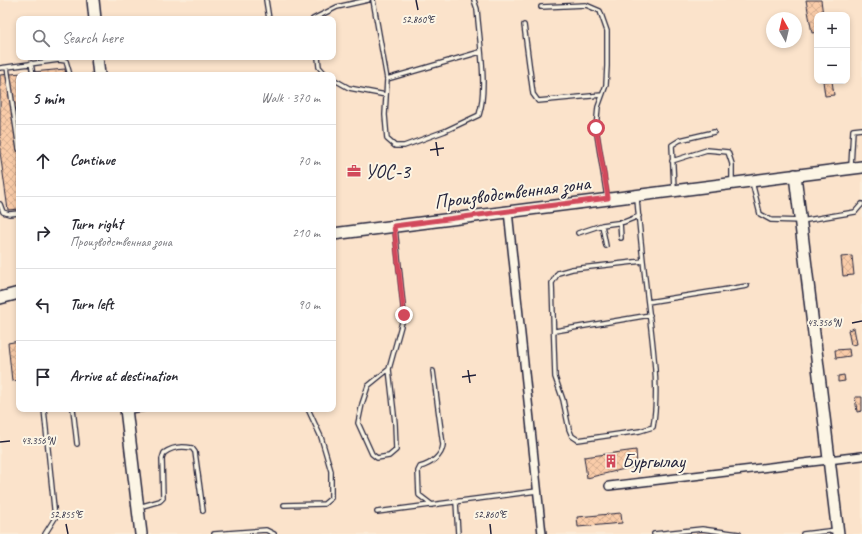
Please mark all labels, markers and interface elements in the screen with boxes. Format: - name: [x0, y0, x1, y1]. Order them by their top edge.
- north arrow: [766, 12, 802, 48]
- map controls: [814, 12, 850, 84]
- button: +: [814, 12, 850, 48]
- text: 52.860°E: [402, 13, 436, 26]
- search box: [16, 16, 336, 60]
- icon: search: [30, 27, 52, 49]
- text: Search here: [62, 29, 123, 48]
- button: −: [814, 48, 850, 84]
- text: 5 min: [32, 88, 64, 109]
- text: Walk · 370 m: [261, 90, 320, 106]
- route start: [587, 119, 605, 137]
- icon: ahead: [32, 150, 54, 172]
- text: Continue: [70, 151, 115, 170]
- text: 70 m: [298, 153, 320, 169]
- place label: УОС-3: [365, 159, 412, 184]
- office icon: УОС-3: [346, 163, 362, 179]
- street label: Производственная зона: [433, 170, 594, 215]
- text: Turn right: [70, 215, 123, 234]
- icon: right: [32, 222, 54, 244]
- text: 210 m: [292, 225, 320, 241]
- text: Производственная зона: [70, 234, 172, 250]
- icon: left: [32, 294, 54, 316]
- text: Turn left: [70, 295, 113, 314]
- text: 90 m: [298, 297, 320, 313]
- route end: [395, 306, 413, 324]
- text: 43.356°N: [807, 316, 843, 329]
- icon: arrive: [32, 366, 54, 388]
- text: Arrive at destination: [70, 367, 177, 386]
- text: 43.356°N: [21, 434, 57, 447]
- place label: Бургылау: [622, 449, 686, 474]
- building icon: Бургылау: [603, 453, 619, 469]
- text: 52.855°E: [50, 508, 84, 521]
- text: 52.860°E: [474, 508, 508, 521]

